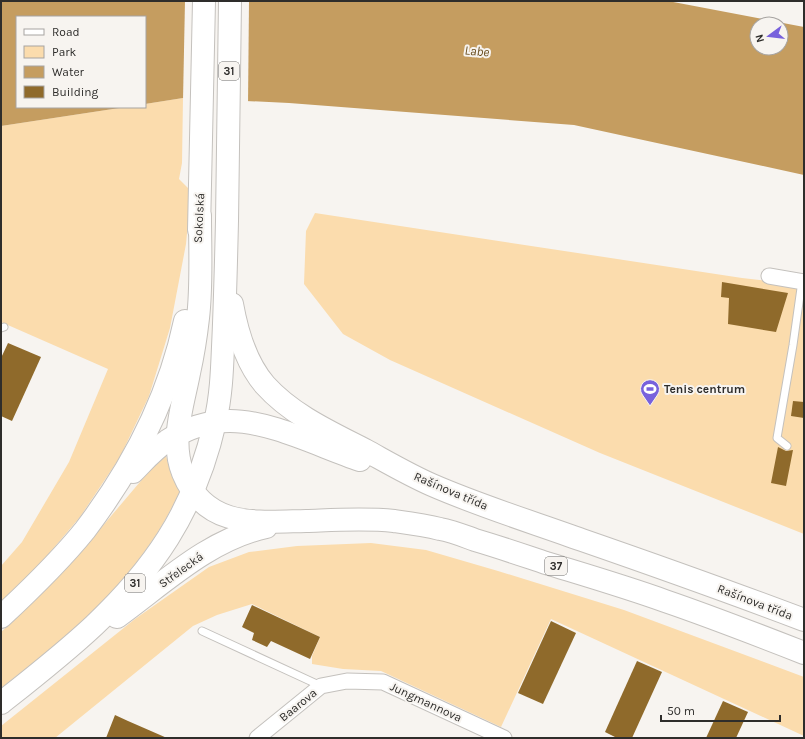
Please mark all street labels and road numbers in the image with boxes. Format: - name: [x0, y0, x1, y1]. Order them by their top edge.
- road number: 31: [219, 62, 239, 80]
- street label: Sokolská: [191, 193, 207, 243]
- street label: Rašínova třída: [412, 469, 490, 513]
- street label: Střelecká: [156, 549, 206, 591]
- road number: 37: [545, 557, 567, 575]
- road number: 31: [125, 574, 145, 592]
- street label: Rašínova třída: [715, 581, 795, 623]
- street label: Jungmannova: [388, 679, 464, 725]
- street label: Baarova: [276, 686, 320, 724]

